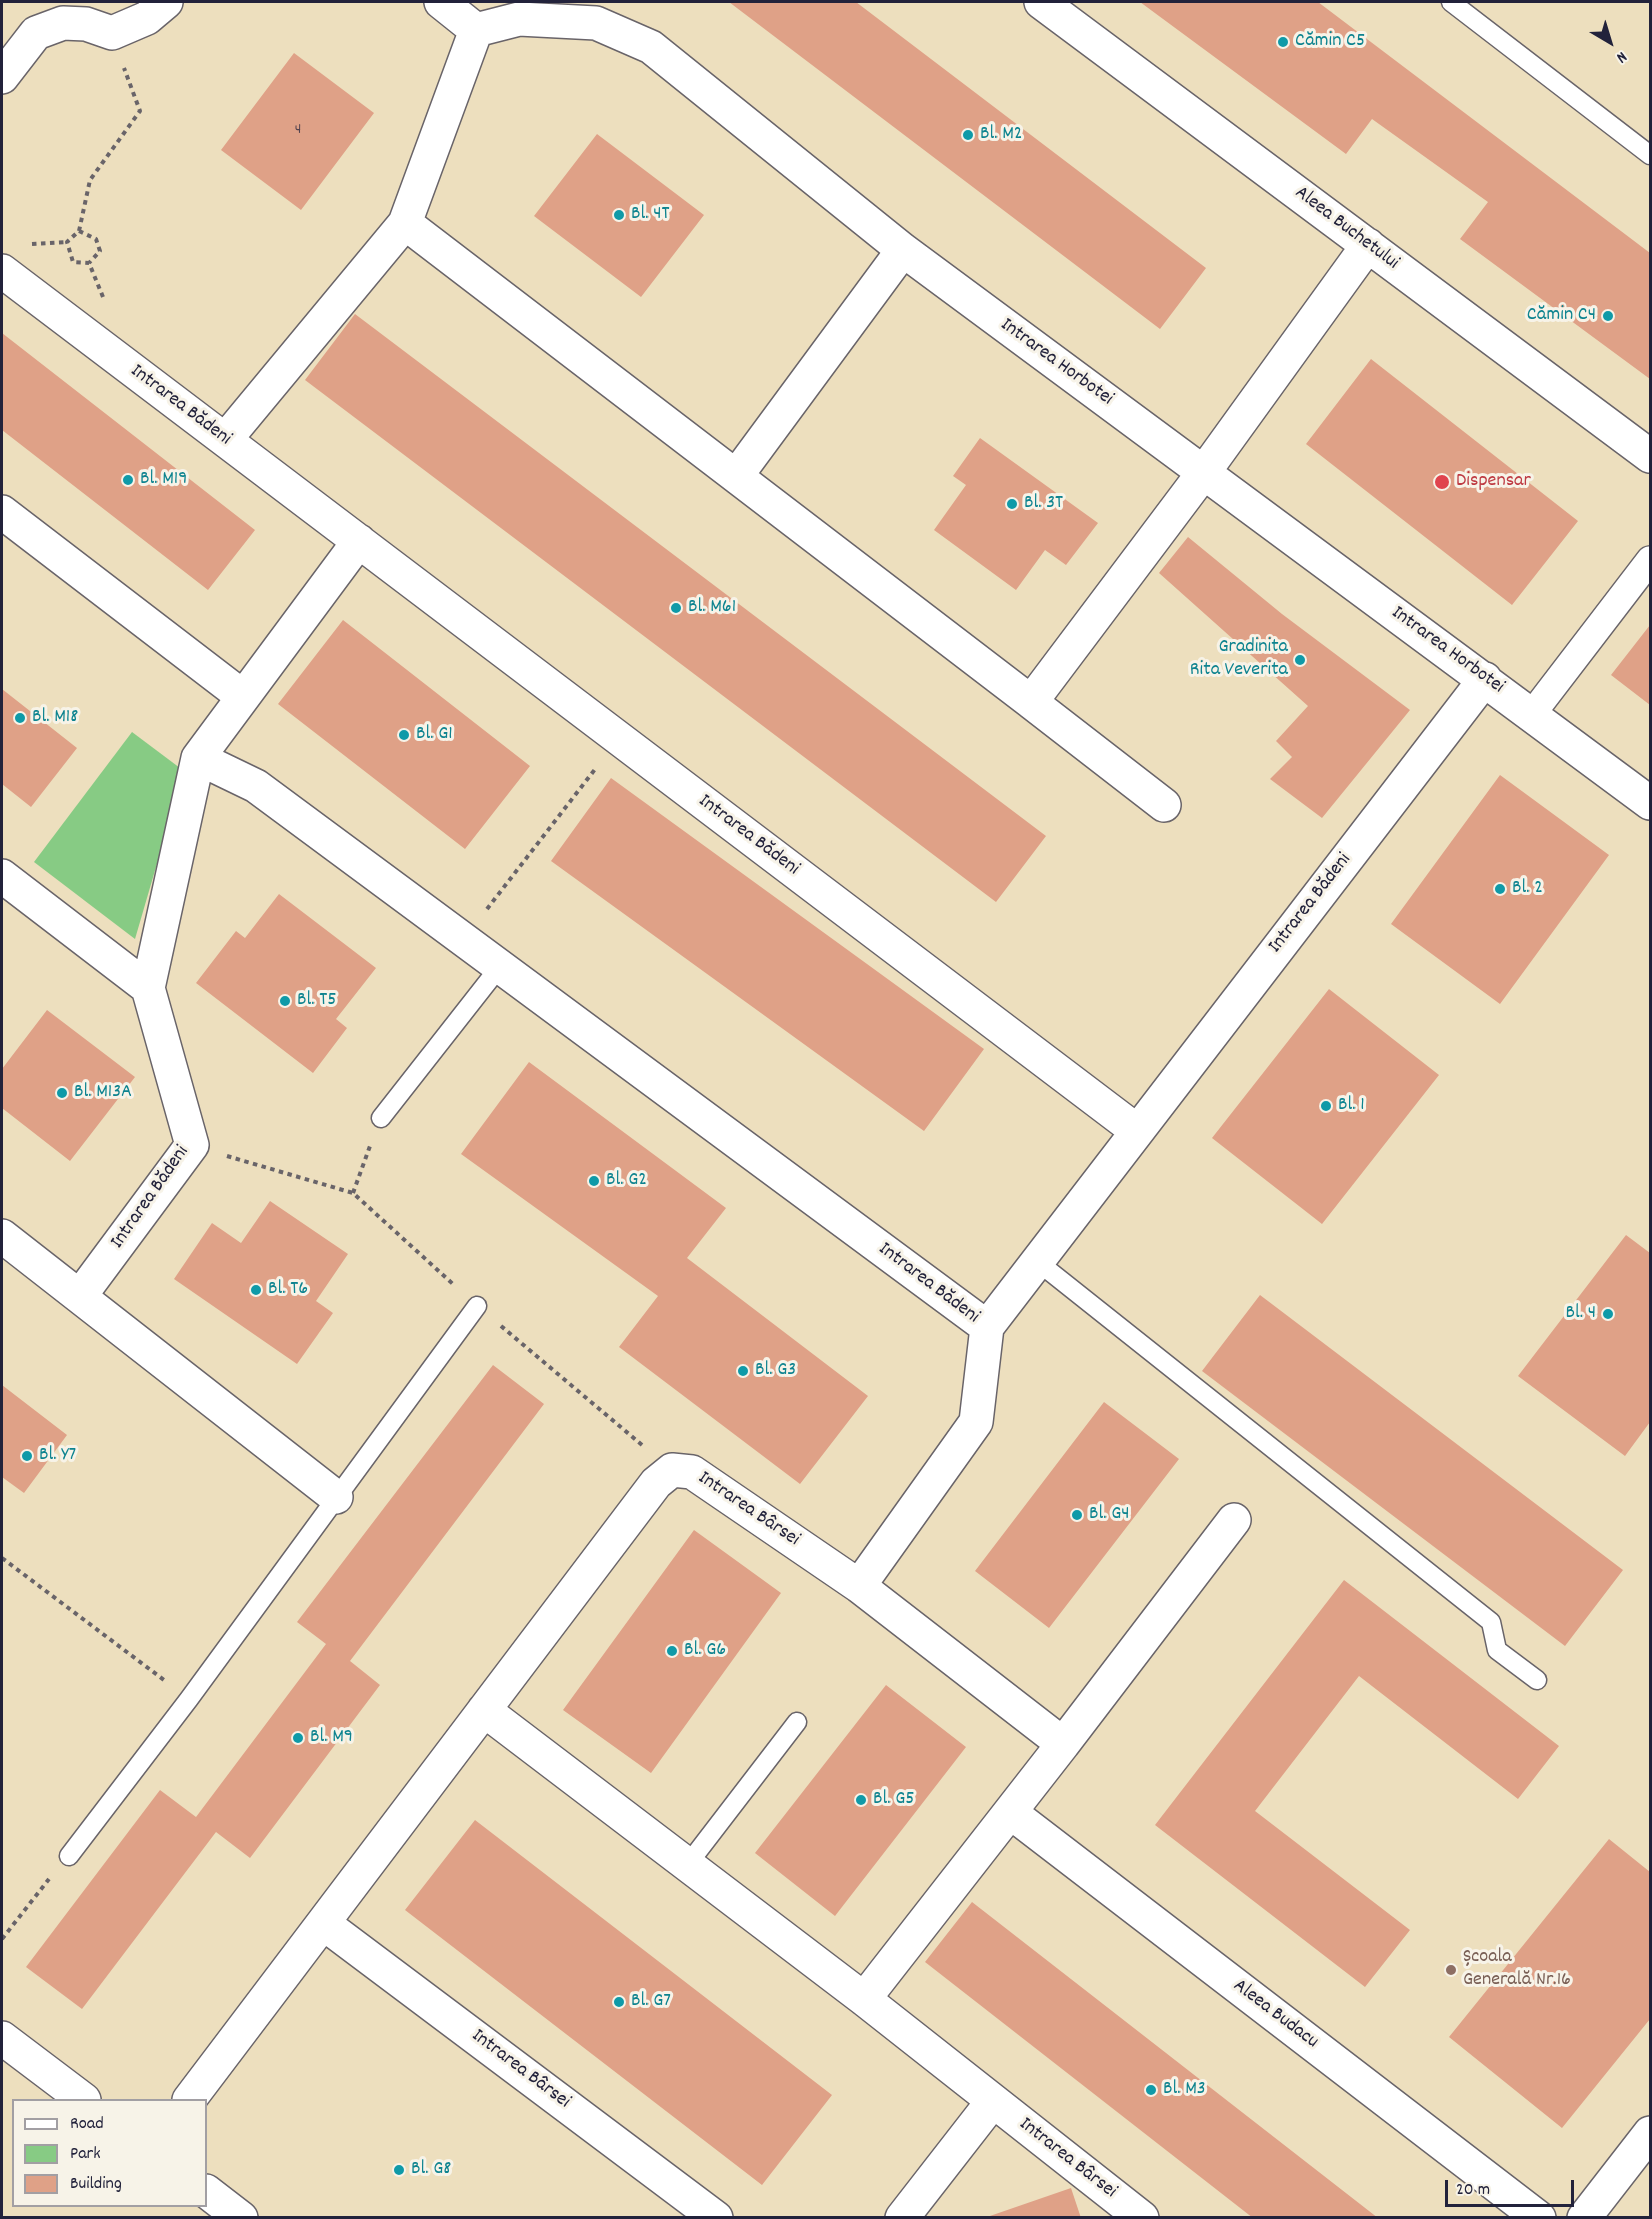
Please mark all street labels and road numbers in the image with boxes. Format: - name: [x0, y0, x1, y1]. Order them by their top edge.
- street label: Aleea Buchetului: [1289, 182, 1403, 276]
- street label: Intrarea Horbotei: [995, 314, 1117, 412]
- street label: Intrarea Bădeni: [125, 360, 235, 452]
- street label: Intrarea Horbotei: [1386, 602, 1508, 700]
- street label: Intrarea Bădeni: [693, 790, 803, 882]
- street label: Intrarea Bădeni: [1264, 849, 1358, 959]
- street label: Intrarea Bădeni: [107, 1142, 195, 1254]
- street label: Intrarea Bădeni: [873, 1238, 983, 1330]
- street label: Intrarea Bârsei: [693, 1467, 803, 1553]
- street label: Aleea Budacu: [1228, 1975, 1322, 2055]
- street label: Intrarea Bârsei: [466, 2025, 574, 2115]
- street label: Intrarea Bârsei: [1013, 2113, 1121, 2205]

